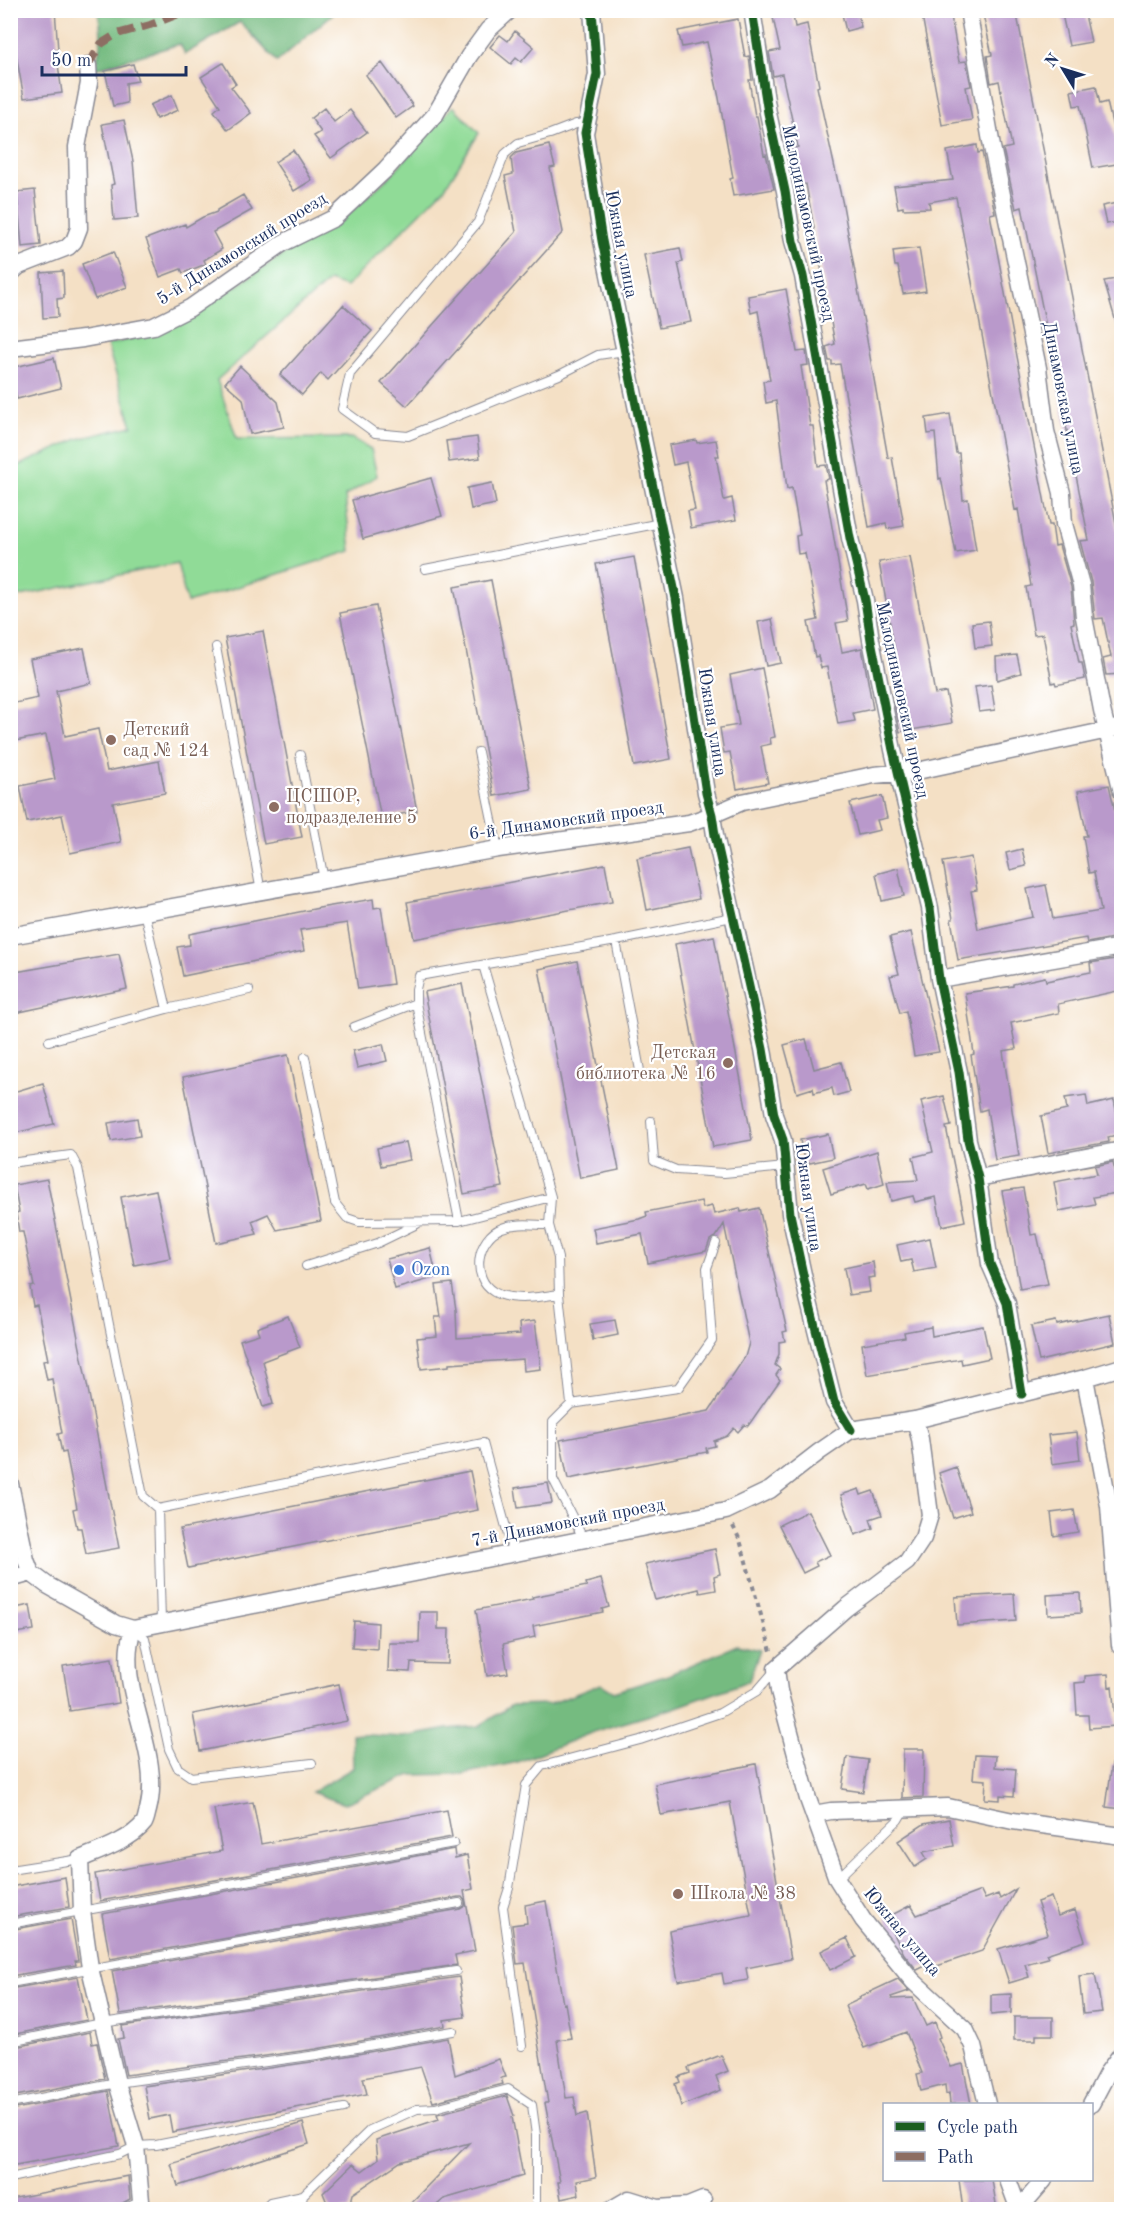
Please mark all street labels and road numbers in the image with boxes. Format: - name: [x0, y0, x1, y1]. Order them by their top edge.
- street label: Малодинамовский проезд: [778, 123, 838, 323]
- street label: Южная улица: [602, 188, 640, 300]
- street label: 5-й Динамовский проезд: [154, 189, 330, 309]
- street label: Динамовская улица: [1039, 320, 1087, 476]
- street label: Малодинамовский проезд: [872, 600, 932, 800]
- street label: Южная улица: [694, 666, 730, 778]
- street label: 6-й Динамовский проезд: [468, 798, 664, 844]
- street label: Южная улица: [791, 1141, 825, 1253]
- street label: 7-й Динамовский проезд: [470, 1495, 666, 1551]
- street label: Южная улица: [860, 1884, 944, 1980]

